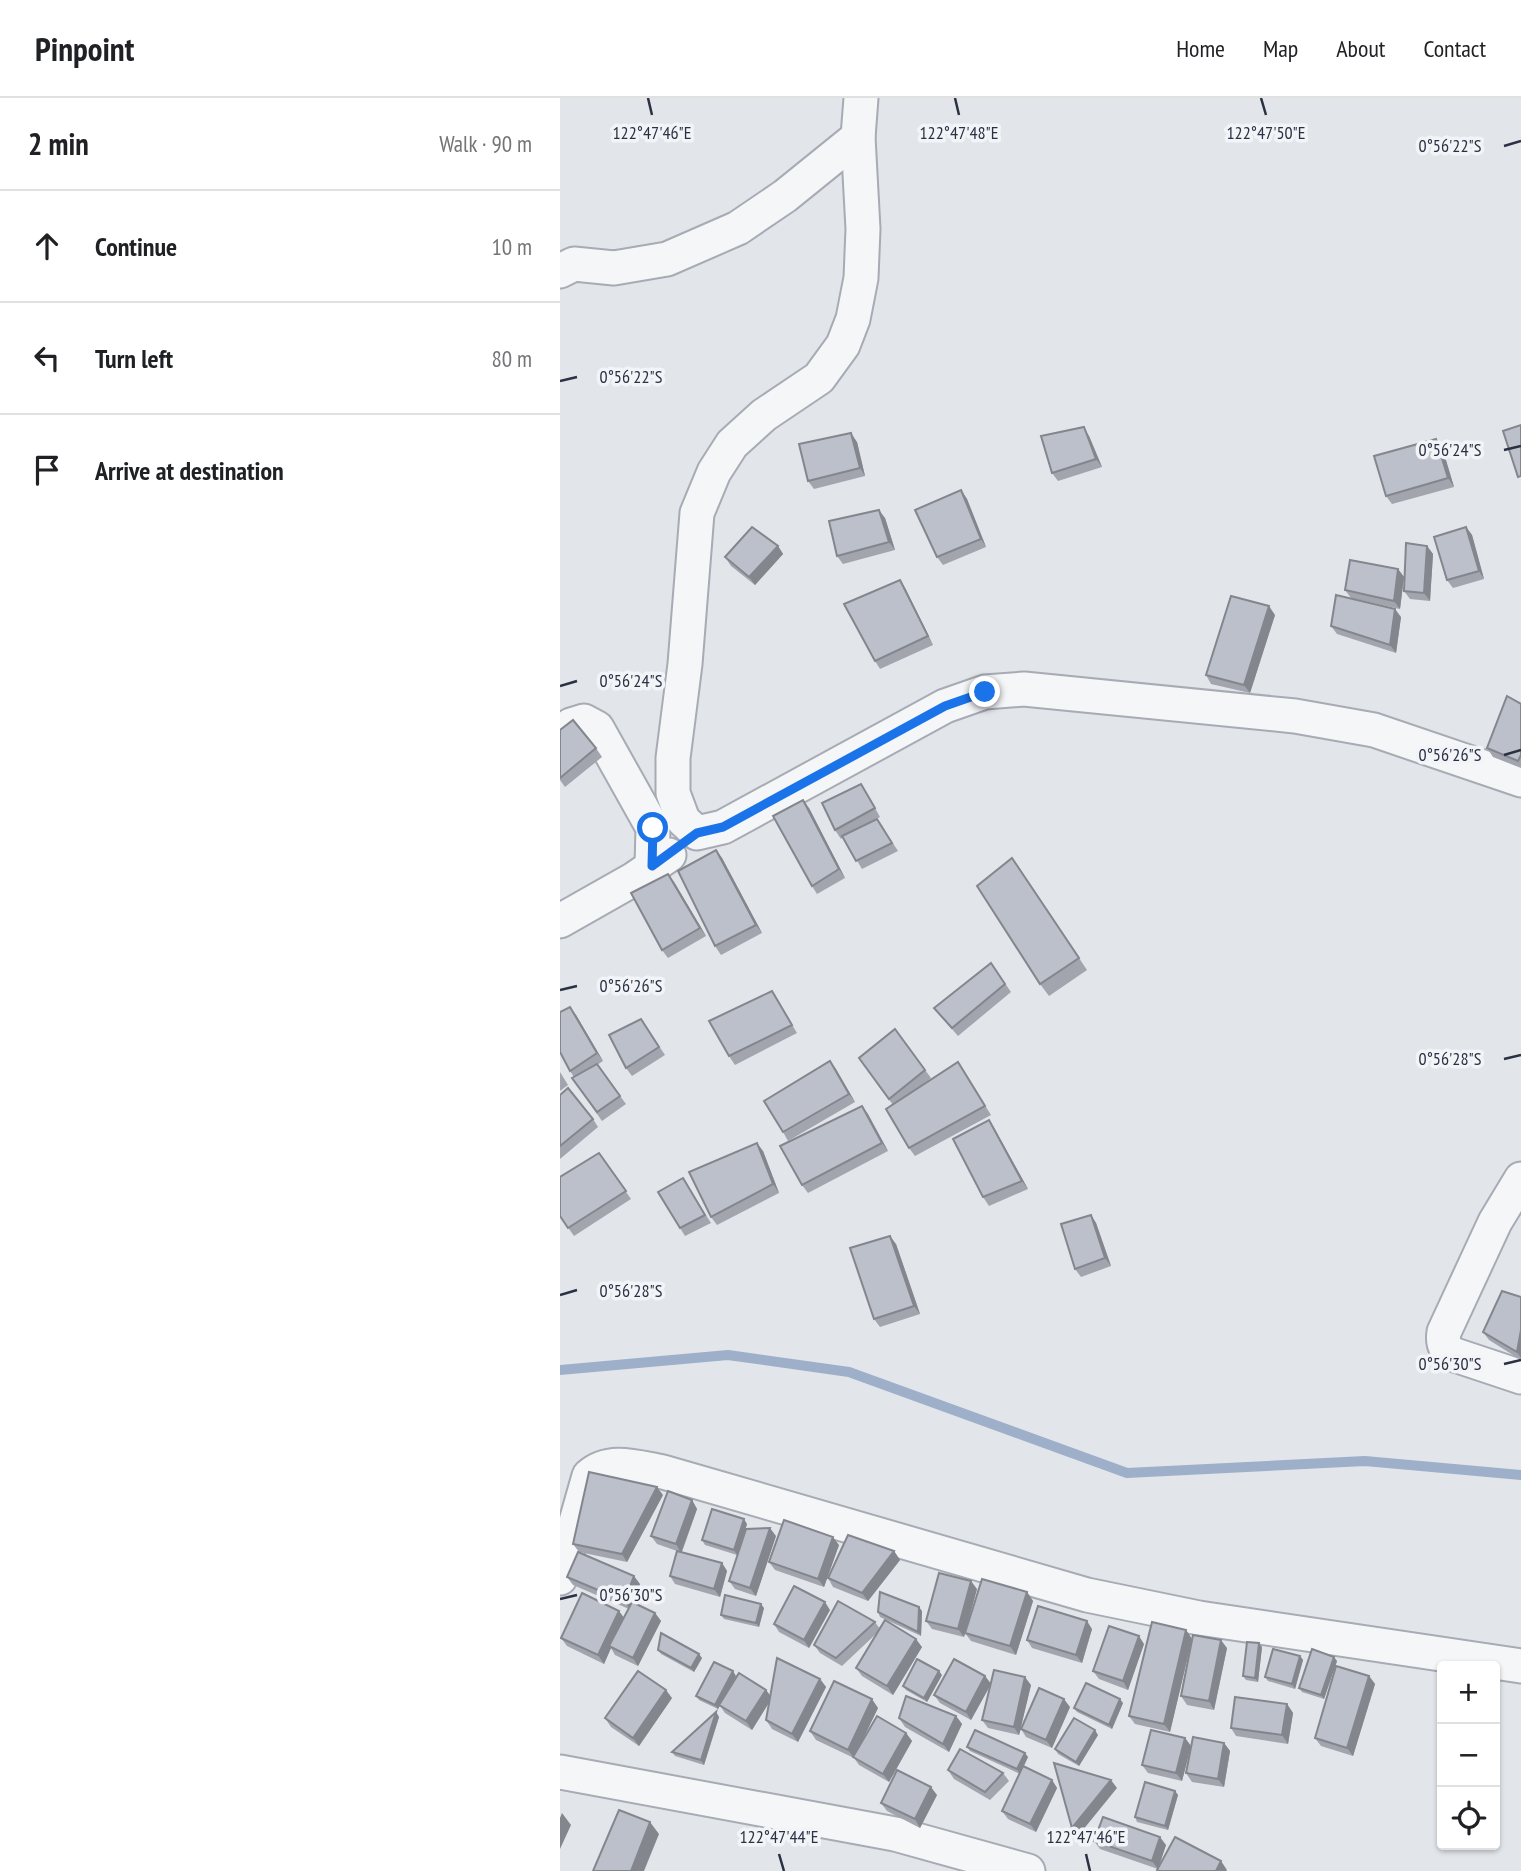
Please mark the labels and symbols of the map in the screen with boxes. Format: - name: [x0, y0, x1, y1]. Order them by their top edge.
- text: 122°47'46"E: [613, 121, 691, 144]
- text: 122°47'48"E: [920, 121, 998, 144]
- text: 122°47'50"E: [1227, 121, 1305, 144]
- text: 0°56'22"S: [1419, 134, 1482, 157]
- text: 0°56'22"S: [600, 365, 663, 388]
- text: 0°56'24"S: [1419, 438, 1482, 461]
- text: 0°56'24"S: [600, 669, 663, 692]
- route end: [969, 676, 1000, 707]
- text: 0°56'26"S: [1419, 743, 1482, 766]
- route start: [637, 812, 668, 843]
- text: 0°56'26"S: [600, 974, 663, 997]
- text: 0°56'28"S: [1419, 1047, 1482, 1070]
- text: 0°56'28"S: [600, 1279, 663, 1302]
- text: 0°56'30"S: [1419, 1352, 1482, 1375]
- text: 0°56'30"S: [600, 1583, 663, 1606]
- text: 122°47'44"E: [740, 1825, 818, 1848]
- text: 122°47'46"E: [1047, 1825, 1125, 1848]

